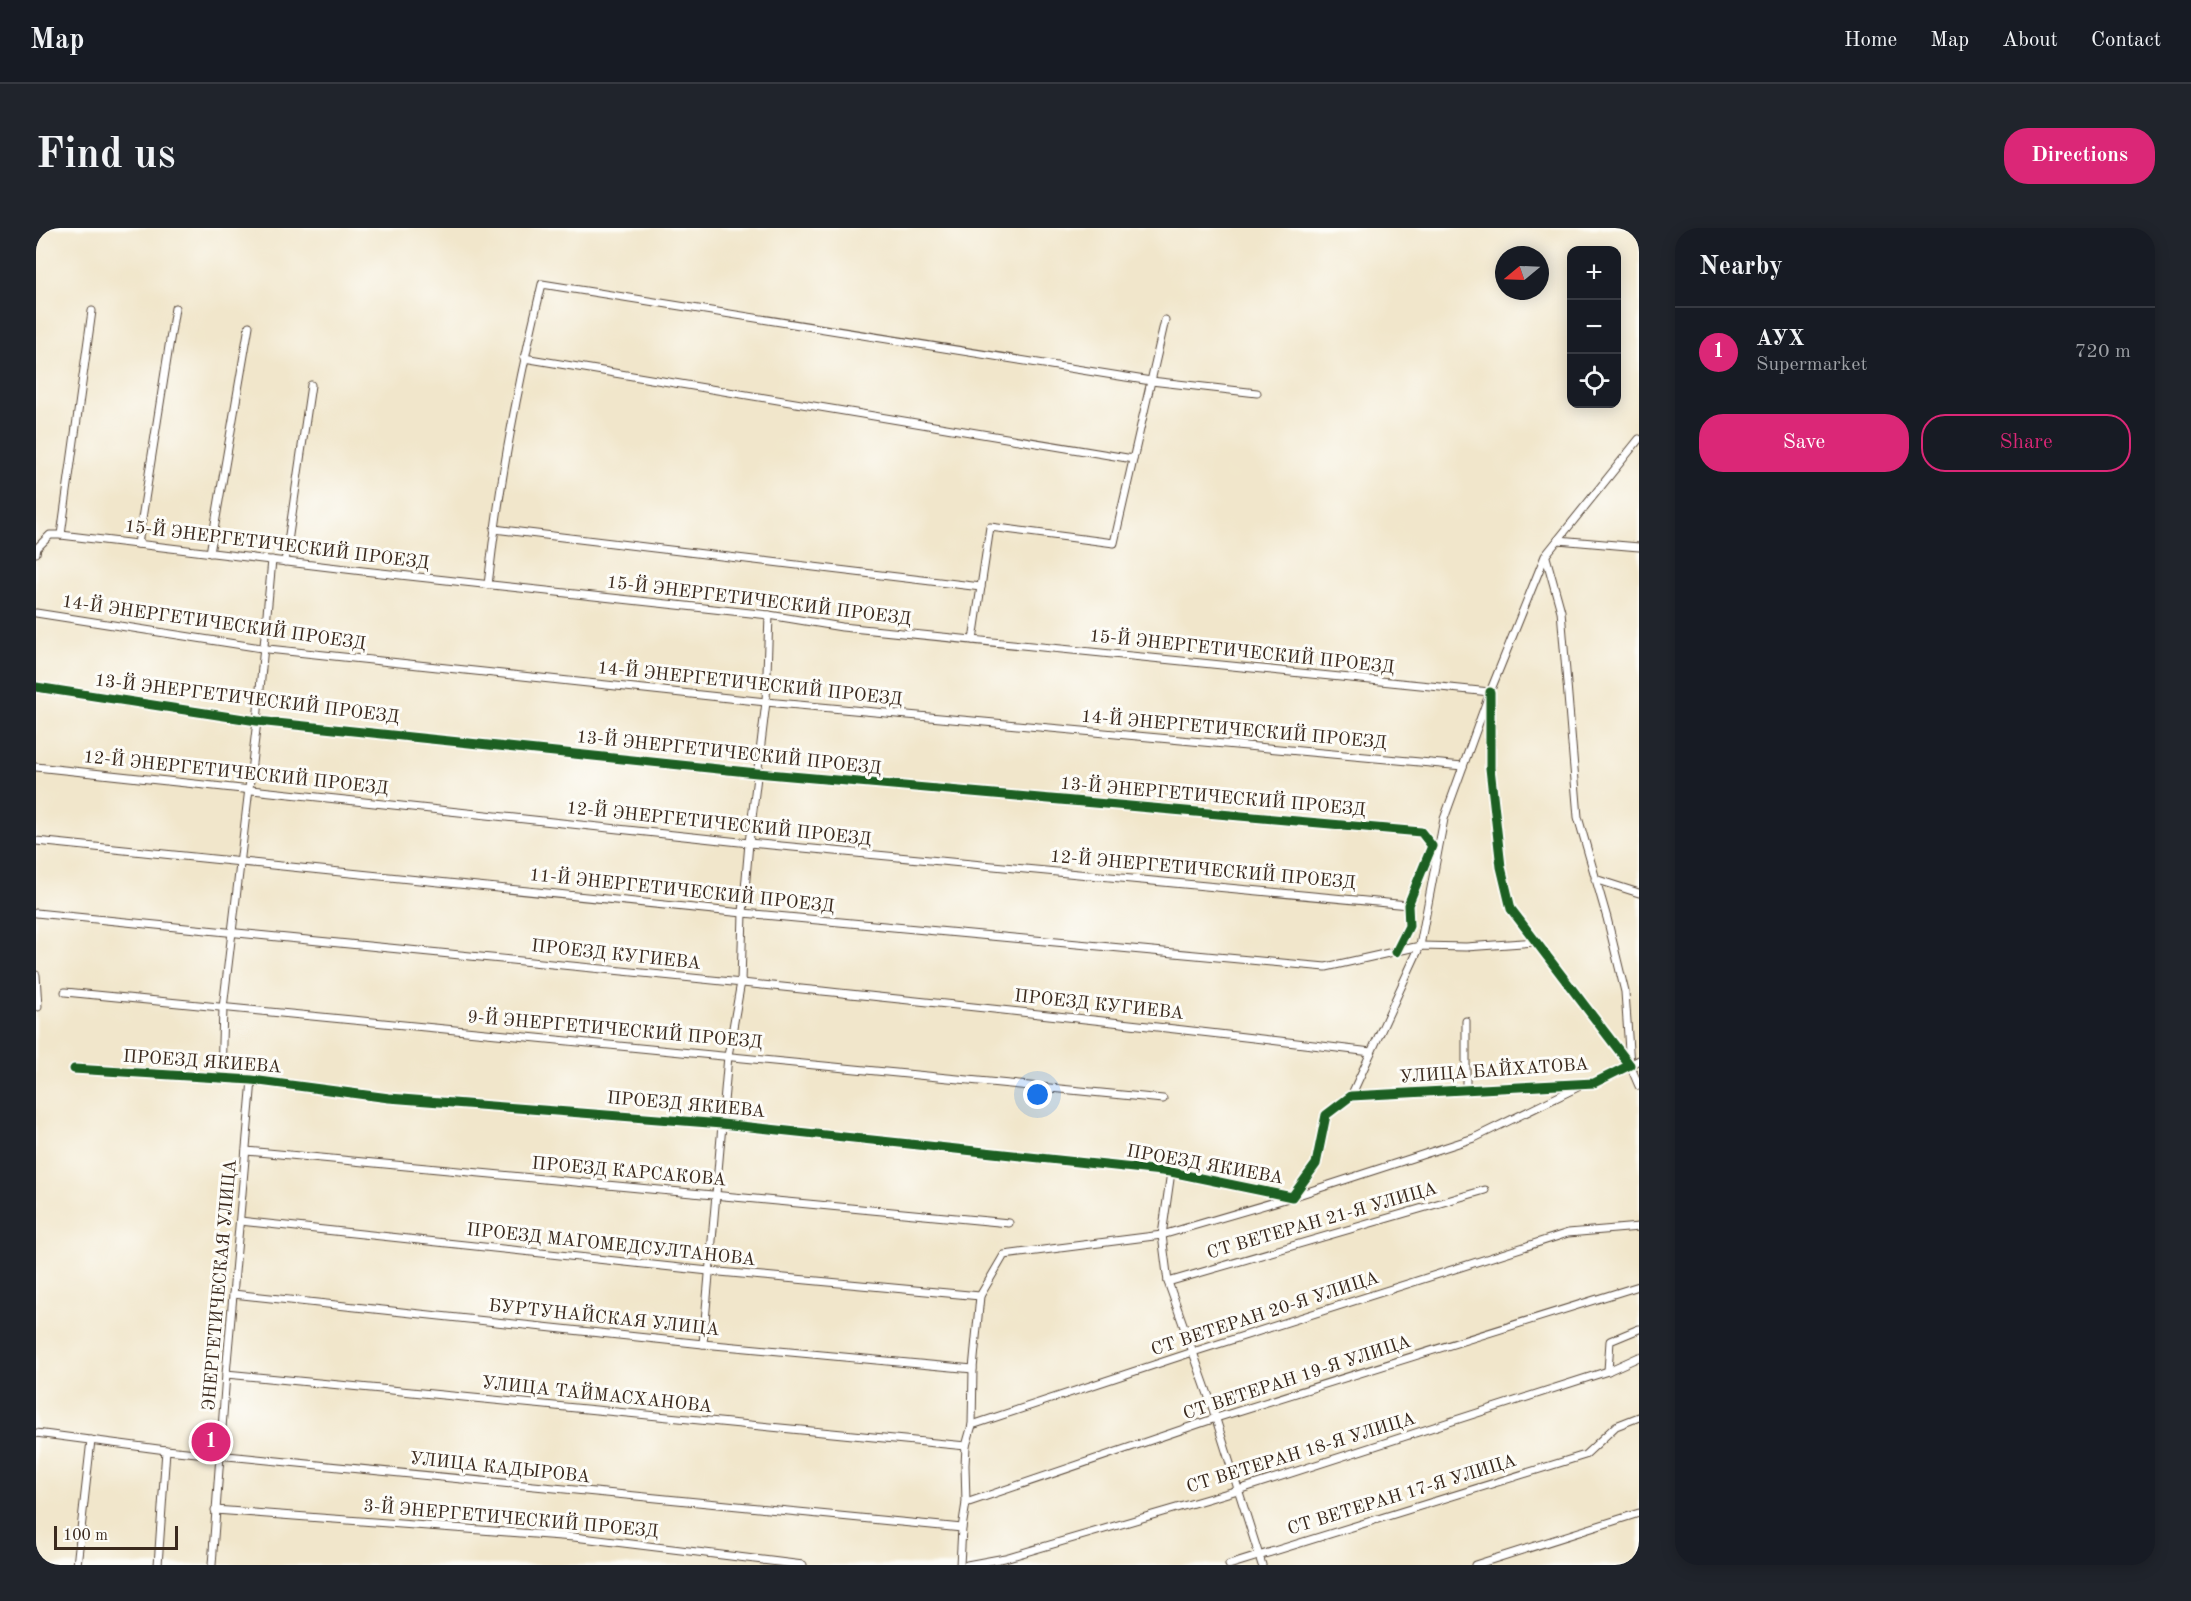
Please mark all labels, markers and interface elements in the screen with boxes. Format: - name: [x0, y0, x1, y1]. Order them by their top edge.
- text: Map: [30, 27, 84, 55]
- text: Home: [1844, 30, 1897, 51]
- text: Map: [1930, 30, 1969, 51]
- text: About: [2002, 30, 2058, 51]
- text: Contact: [2091, 30, 2161, 51]
- button: Directions: [2004, 128, 2155, 184]
- text: Find us: [36, 135, 175, 177]
- north arrow: [1495, 246, 1549, 300]
- map controls: [1567, 246, 1621, 408]
- button: +: [1567, 246, 1621, 300]
- text: Nearby: [1699, 254, 1783, 280]
- button: −: [1567, 300, 1621, 354]
- text: АУХ: [1756, 328, 1805, 350]
- text: 1: [1713, 342, 1724, 362]
- text: 720 m: [2075, 342, 2131, 362]
- button: locate: [1567, 354, 1621, 408]
- text: Supermarket: [1756, 355, 1867, 375]
- button: Save: [1699, 414, 1909, 472]
- button: Share: [1921, 414, 2131, 472]
- street label: 15-Й ЭНЕРГЕТИЧЕСКИЙ ПРОЕЗД: [124, 513, 431, 573]
- street label: 15-Й ЭНЕРГЕТИЧЕСКИЙ ПРОЕЗД: [606, 569, 913, 629]
- street label: 14-Й ЭНЕРГЕТИЧЕСКИЙ ПРОЕЗД: [61, 589, 368, 653]
- street label: 15-Й ЭНЕРГЕТИЧЕСКИЙ ПРОЕЗД: [1089, 623, 1396, 677]
- street label: 14-Й ЭНЕРГЕТИЧЕСКИЙ ПРОЕЗД: [597, 655, 904, 709]
- street label: 13-Й ЭНЕРГЕТИЧЕСКИЙ ПРОЕЗД: [94, 667, 401, 727]
- street label: 14-Й ЭНЕРГЕТИЧЕСКИЙ ПРОЕЗД: [1080, 704, 1388, 752]
- street label: 13-Й ЭНЕРГЕТИЧЕСКИЙ ПРОЕЗД: [576, 724, 883, 778]
- street label: 12-Й ЭНЕРГЕТИЧЕСКИЙ ПРОЕЗД: [83, 744, 390, 798]
- street label: 13-Й ЭНЕРГЕТИЧЕСКИЙ ПРОЕЗД: [1059, 771, 1367, 819]
- street label: 12-Й ЭНЕРГЕТИЧЕСКИЙ ПРОЕЗД: [566, 795, 873, 849]
- street label: 12-Й ЭНЕРГЕТИЧЕСКИЙ ПРОЕЗД: [1049, 844, 1357, 892]
- street label: 11-Й ЭНЕРГЕТИЧЕСКИЙ ПРОЕЗД: [529, 862, 836, 916]
- street label: ПРОЕЗД КУГИЕВА: [530, 937, 702, 973]
- street label: ПРОЕЗД КУГИЕВА: [1013, 987, 1185, 1023]
- street label: 9-Й ЭНЕРГЕТИЧЕСКИЙ ПРОЕЗД: [467, 1004, 764, 1052]
- street label: ПРОЕЗД ЯКИЕВА: [122, 1047, 282, 1077]
- street label: УЛИЦА БАЙХАТОВА: [1399, 1051, 1589, 1087]
- your location: [1023, 1080, 1052, 1109]
- street label: ПРОЕЗД ЯКИЕВА: [606, 1089, 766, 1121]
- street label: ПРОЕЗД ЯКИЕВА: [1125, 1142, 1285, 1188]
- street label: ПРОЕЗД КАРСАКОВА: [531, 1155, 727, 1189]
- street label: ЭНЕРГЕТИЧЕСКАЯ УЛИЦА: [200, 1158, 240, 1411]
- street label: СТ ВЕТЕРАН 21-Я УЛИЦА: [1205, 1179, 1439, 1263]
- street label: ПРОЕЗД МАГОМЕДСУЛТАНОВА: [466, 1221, 757, 1269]
- street label: СТ ВЕТЕРАН 20-Я УЛИЦА: [1149, 1269, 1381, 1359]
- street label: БУРТУНАЙСКАЯ УЛИЦА: [488, 1293, 721, 1339]
- street label: СТ ВЕТЕРАН 19-Я УЛИЦА: [1181, 1333, 1413, 1423]
- street label: УЛИЦА ТАЙМАСХАНОВА: [481, 1370, 714, 1416]
- street label: СТ ВЕТЕРАН 18-Я УЛИЦА: [1184, 1409, 1418, 1496]
- pin: 1: [192, 1420, 231, 1464]
- street label: УЛИЦА КАДЫРОВА: [409, 1450, 591, 1486]
- street label: СТ ВЕТЕРАН 17-Я УЛИЦА: [1285, 1451, 1519, 1538]
- street label: 3-Й ЭНЕРГЕТИЧЕСКИЙ ПРОЕЗД: [363, 1493, 660, 1541]
- scale bar: [54, 1523, 178, 1550]
- text: 100 m: [63, 1528, 108, 1544]

